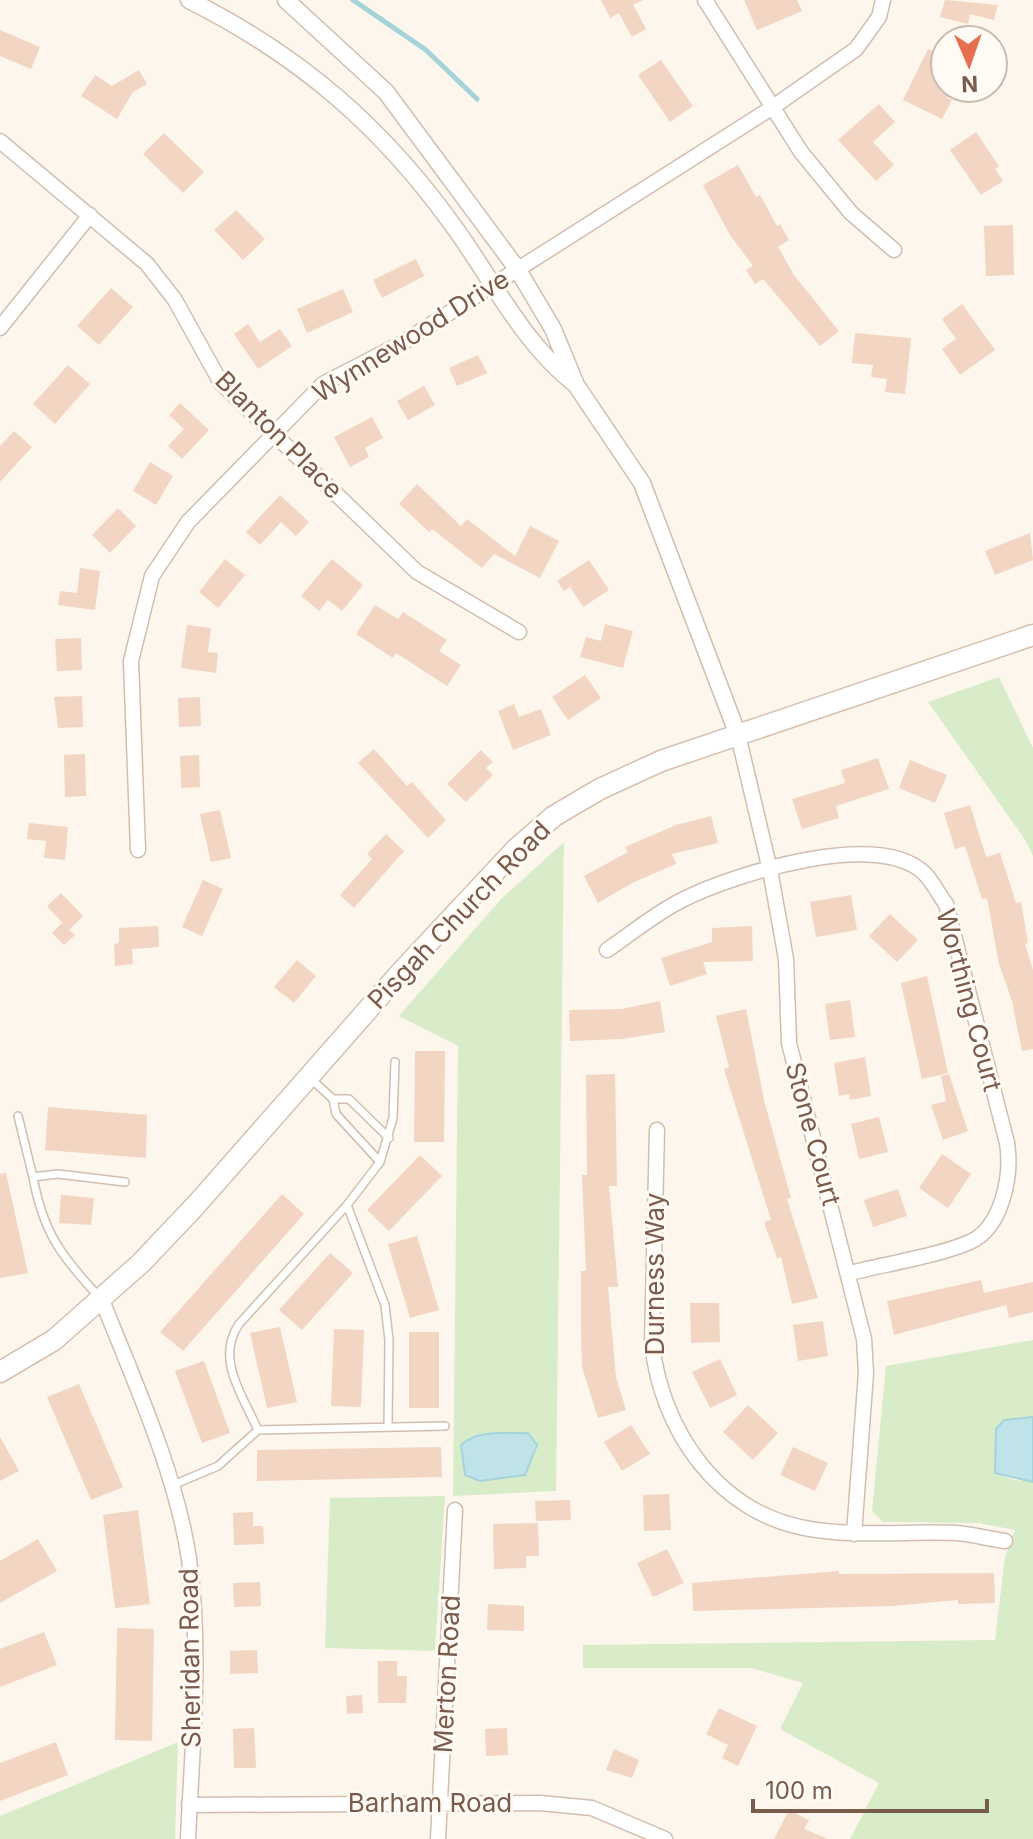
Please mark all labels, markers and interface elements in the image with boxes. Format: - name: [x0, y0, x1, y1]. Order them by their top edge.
- north arrow: [929, 24, 1009, 104]
- text: N: [961, 71, 979, 97]
- street label: Wynnewood Drive: [307, 263, 515, 408]
- street label: Blanton Place: [209, 365, 349, 505]
- street label: Pisgah Church Road: [361, 814, 556, 1015]
- street label: Worthing Court: [930, 905, 1009, 1094]
- street label: Stone Court: [779, 1059, 847, 1209]
- street label: Durness Way: [639, 1193, 670, 1355]
- street label: Sheridan Road: [172, 1568, 207, 1748]
- street label: Merton Road: [427, 1594, 466, 1754]
- scale bar: [753, 1763, 987, 1813]
- text: 100 m: [765, 1776, 833, 1805]
- street label: Barham Road: [348, 1787, 512, 1818]

